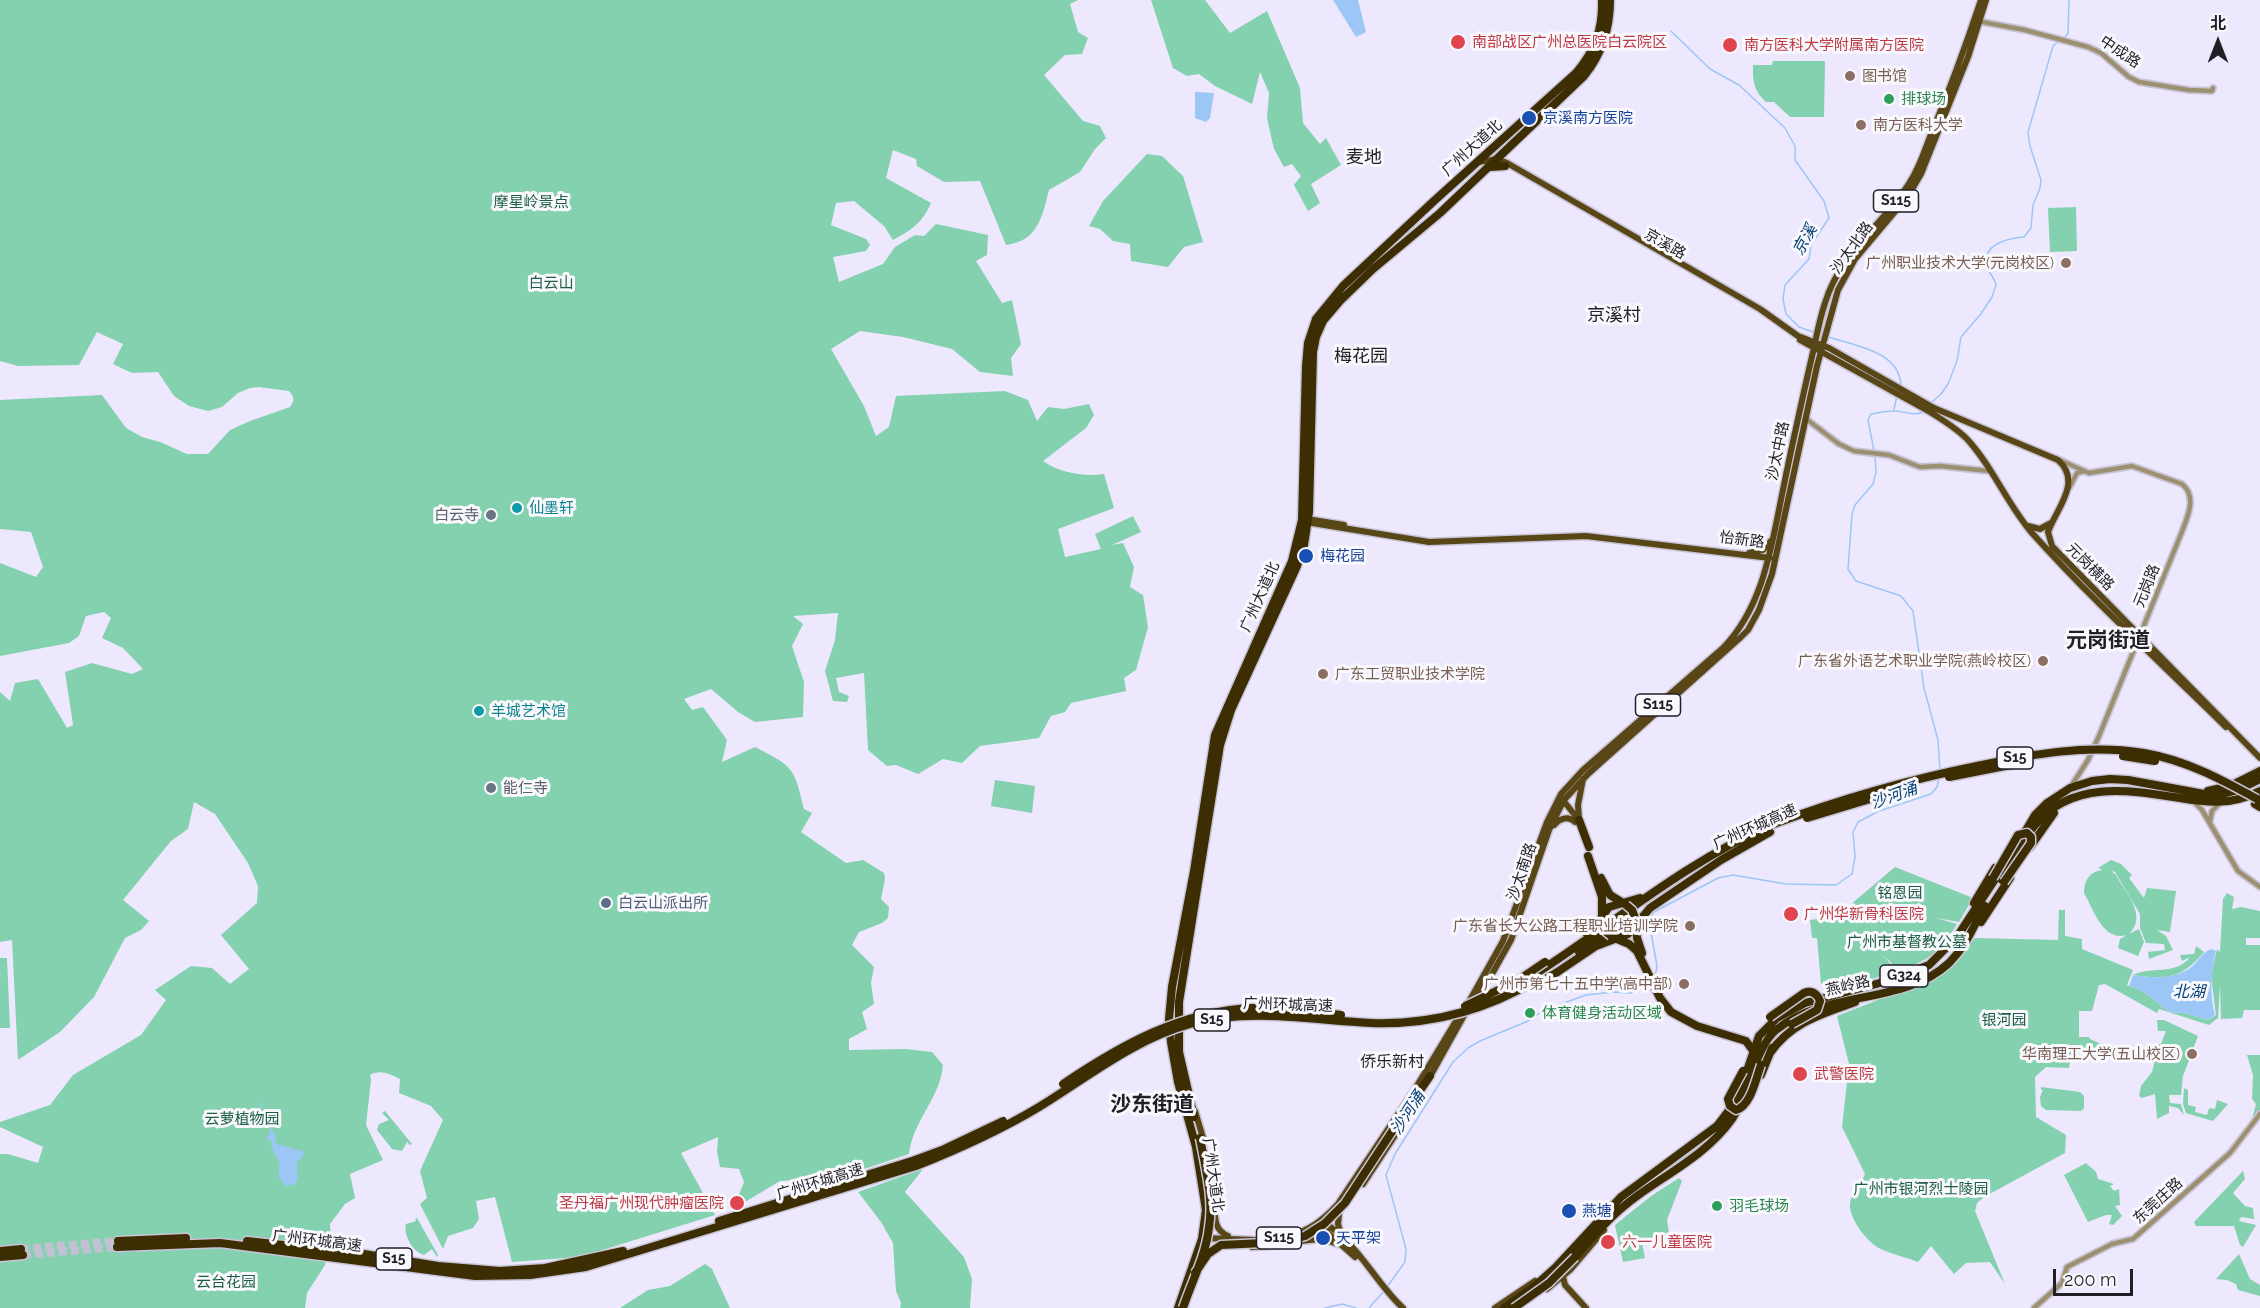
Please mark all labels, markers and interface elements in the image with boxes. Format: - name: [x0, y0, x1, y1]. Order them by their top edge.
- north arrow: [2188, 12, 2248, 72]
- text: 北: [2210, 14, 2226, 33]
- street label: 中成路: [2096, 32, 2144, 72]
- marker: 南部战区广州总医院白云院区: [1449, 33, 1467, 51]
- place label: 南部战区广州总医院白云院区: [1472, 33, 1667, 51]
- marker: 南方医科大学附属南方医院: [1721, 36, 1739, 54]
- place label: 南方医科大学附属南方医院: [1744, 36, 1924, 54]
- place label: 图书馆: [1862, 67, 1907, 85]
- marker: 图书馆: [1843, 69, 1857, 83]
- place label: 排球场: [1901, 90, 1946, 108]
- marker: 排球场: [1882, 92, 1896, 106]
- marker: 京溪南方医院: [1520, 109, 1538, 127]
- place label: 京溪南方医院: [1543, 109, 1633, 127]
- street label: 广州大道北: [1438, 116, 1506, 180]
- place label: 南方医科大学: [1873, 116, 1963, 134]
- marker: 南方医科大学: [1854, 118, 1868, 132]
- district label: 麦地: [1346, 147, 1382, 169]
- road number: S115: [1874, 190, 1918, 212]
- park label: 摩星岭景点: [494, 193, 568, 211]
- street label: 沙太北路: [1827, 218, 1877, 278]
- water label: 京溪: [1789, 221, 1821, 259]
- street label: 京溪路: [1641, 225, 1689, 263]
- place label: 广州职业技术大学(元岗校区): [1866, 254, 2054, 272]
- marker: 广州职业技术大学(元岗校区): [2059, 256, 2073, 270]
- park label: 白云山: [529, 274, 573, 292]
- district label: 京溪村: [1587, 305, 1641, 327]
- district label: 梅花园: [1334, 346, 1388, 368]
- street label: 沙太中路: [1763, 420, 1793, 482]
- place label: 仙墨轩: [529, 499, 574, 517]
- marker: 仙墨轩: [510, 501, 524, 515]
- place label: 白云寺: [434, 506, 479, 524]
- marker: 白云寺: [484, 508, 498, 522]
- street label: 怡新路: [1719, 528, 1765, 552]
- street label: 元岗横路: [2062, 539, 2118, 595]
- marker: 梅花园: [1297, 547, 1315, 565]
- place label: 梅花园: [1320, 547, 1365, 565]
- street label: 广州大道北: [1237, 559, 1283, 635]
- street label: 元岗路: [2130, 562, 2164, 610]
- district label: 元岗街道: [2066, 628, 2150, 654]
- place label: 广东省外语艺术职业学院(燕岭校区): [1798, 652, 2031, 670]
- marker: 广东省外语艺术职业学院(燕岭校区): [2036, 654, 2050, 668]
- place label: 广东工贸职业技术学院: [1335, 665, 1485, 683]
- marker: 广东工贸职业技术学院: [1316, 667, 1330, 681]
- road number: S115: [1636, 694, 1680, 716]
- place label: 羊城艺术馆: [491, 702, 566, 720]
- marker: 羊城艺术馆: [472, 704, 486, 718]
- road number: S15: [1997, 747, 2033, 769]
- place label: 能仁寺: [503, 779, 548, 797]
- water label: 沙河涌: [1868, 779, 1920, 813]
- marker: 能仁寺: [484, 781, 498, 795]
- street label: 广州环城高速: [1710, 800, 1800, 854]
- street label: 沙太南路: [1504, 841, 1540, 903]
- park label: 铭恩园: [1878, 884, 1922, 902]
- place label: 白云山派出所: [618, 894, 708, 912]
- marker: 白云山派出所: [599, 896, 613, 910]
- marker: 广州华新骨科医院: [1782, 905, 1800, 923]
- place label: 广州华新骨科医院: [1804, 905, 1924, 923]
- place label: 广东省长大公路工程职业培训学院: [1453, 917, 1678, 935]
- marker: 广东省长大公路工程职业培训学院: [1683, 919, 1697, 933]
- park label: 广州市基督教公墓: [1847, 933, 1967, 951]
- road number: G324: [1880, 965, 1928, 987]
- street label: 燕岭路: [1824, 972, 1872, 1000]
- place label: 广州市第七十五中学(高中部): [1484, 975, 1672, 993]
- marker: 广州市第七十五中学(高中部): [1677, 977, 1691, 991]
- water label: 北湖: [2173, 982, 2205, 1002]
- street label: 广州环城高速: [1243, 994, 1333, 1016]
- place label: 体育健身活动区域: [1542, 1004, 1662, 1022]
- marker: 体育健身活动区域: [1523, 1006, 1537, 1020]
- road number: S15: [1194, 1009, 1230, 1031]
- park label: 银河园: [1982, 1011, 2026, 1029]
- place label: 华南理工大学(五山校区): [2022, 1045, 2180, 1063]
- marker: 华南理工大学(五山校区): [2185, 1047, 2199, 1061]
- district label: 侨乐新村: [1360, 1052, 1424, 1072]
- marker: 武警医院: [1791, 1065, 1809, 1083]
- place label: 武警医院: [1814, 1065, 1874, 1083]
- water label: 沙河涌: [1387, 1088, 1429, 1138]
- district label: 沙东街道: [1110, 1092, 1194, 1118]
- park label: 云萝植物园: [205, 1110, 279, 1128]
- street label: 广州大道北: [1199, 1137, 1227, 1213]
- street label: 广州环城高速: [774, 1160, 866, 1204]
- street label: 东莞庄路: [2130, 1174, 2186, 1228]
- park label: 广州市银河烈士陵园: [1854, 1180, 1988, 1198]
- place label: 圣丹福广州现代肿瘤医院: [559, 1194, 724, 1212]
- marker: 圣丹福广州现代肿瘤医院: [728, 1194, 746, 1212]
- place label: 羽毛球场: [1729, 1197, 1789, 1215]
- marker: 羽毛球场: [1710, 1199, 1724, 1213]
- marker: 燕塘: [1560, 1202, 1578, 1220]
- place label: 燕塘: [1582, 1202, 1612, 1220]
- street label: 广州环城高速: [271, 1227, 363, 1255]
- road number: S115: [1256, 1227, 1302, 1249]
- marker: 天平架: [1314, 1229, 1332, 1247]
- place label: 天平架: [1336, 1229, 1381, 1247]
- marker: 六一儿童医院: [1599, 1233, 1617, 1251]
- place label: 六一儿童医院: [1622, 1233, 1712, 1251]
- road number: S15: [376, 1248, 412, 1270]
- scale bar: [2056, 1257, 2136, 1295]
- text: 200 m: [2064, 1269, 2117, 1290]
- park label: 云台花园: [196, 1273, 256, 1291]

